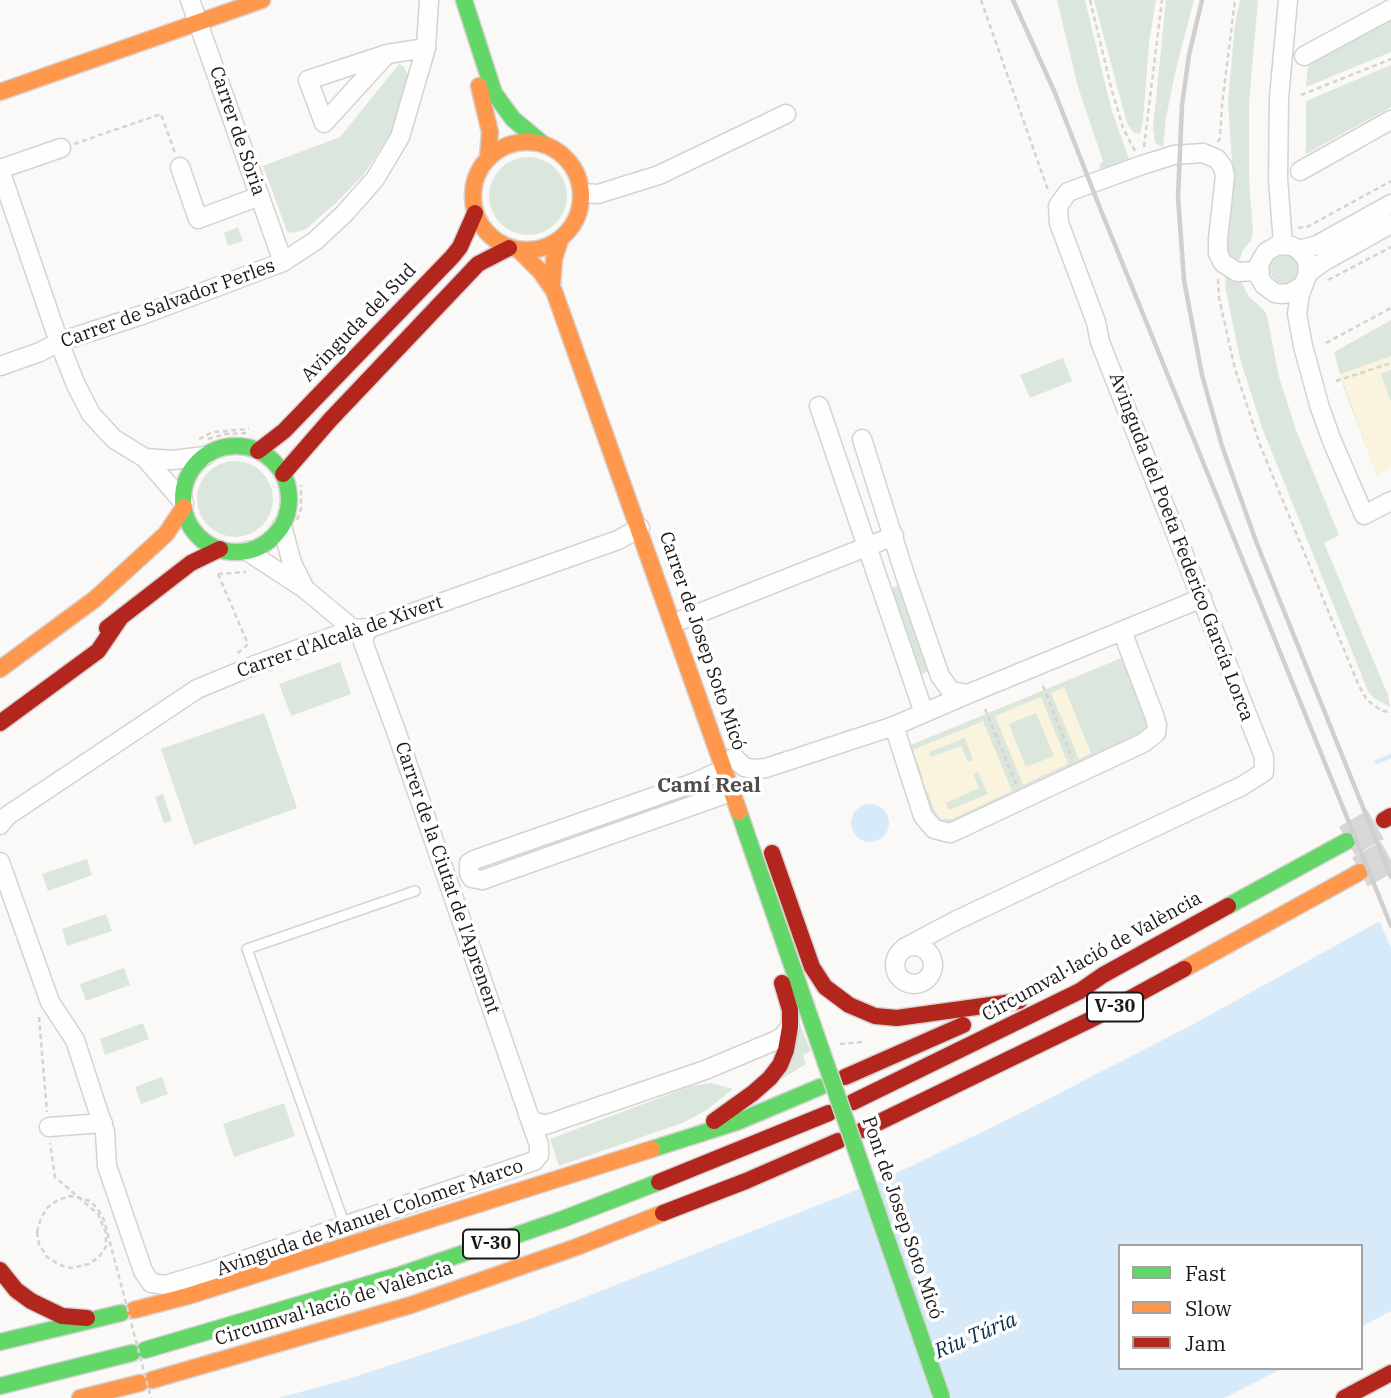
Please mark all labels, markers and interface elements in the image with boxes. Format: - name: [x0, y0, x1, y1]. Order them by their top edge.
- street label: Carrer de Sòria: [204, 63, 270, 199]
- street label: Carrer de Salvador Perles: [58, 255, 278, 353]
- street label: Avinguda del Sud: [297, 259, 421, 387]
- street label: Avinguda del Poeta Federico García Lorca: [1104, 370, 1258, 724]
- street label: Carrer de Josep Soto Micó: [654, 529, 750, 753]
- street label: Carrer d'Alcalà de Xivert: [234, 591, 446, 683]
- street label: Carrer de la Ciutat de l'Aprenent: [390, 739, 504, 1017]
- district label: Camí Real: [657, 773, 761, 799]
- street label: Circumval·lació de València: [978, 887, 1206, 1027]
- road number: V-30: [1087, 992, 1143, 1022]
- street label: Pont de Josep Soto Micó: [857, 1114, 947, 1322]
- street label: Avinguda de Manuel Colomer Marco: [214, 1155, 526, 1281]
- road number: V-30: [463, 1230, 519, 1259]
- legend: [1118, 1244, 1363, 1370]
- street label: Circumval·lació de València: [212, 1257, 456, 1351]
- text: Fast: [1185, 1259, 1226, 1287]
- text: Slow: [1185, 1294, 1232, 1322]
- water label: Riu Túria: [931, 1307, 1021, 1365]
- text: Jam: [1185, 1329, 1226, 1357]

